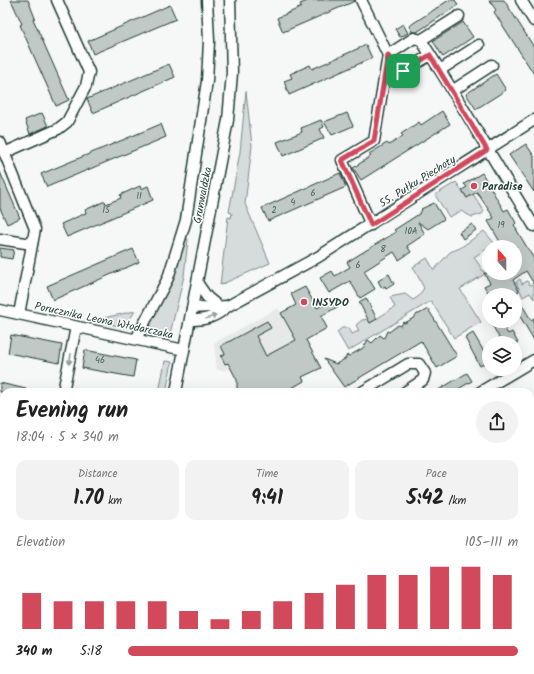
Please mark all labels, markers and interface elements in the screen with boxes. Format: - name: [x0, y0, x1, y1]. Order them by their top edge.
- pin: [386, 54, 420, 88]
- icon: arrive: [392, 60, 414, 82]
- street label: 55. Pułku Piechoty: [376, 151, 460, 213]
- street label: Grunwaldzka: [189, 165, 217, 225]
- place label: Paradise: [482, 178, 523, 196]
- marker: Paradise: [469, 181, 479, 191]
- house number: 6: [310, 186, 316, 201]
- house number: 11: [136, 189, 142, 204]
- house number: 4: [291, 195, 296, 210]
- house number: 15: [102, 203, 111, 218]
- house number: 2: [271, 203, 277, 218]
- house number: 19: [497, 218, 505, 233]
- house number: 10A: [405, 224, 418, 239]
- north arrow: [482, 240, 522, 280]
- map controls: [482, 240, 522, 376]
- house number: 8: [380, 242, 386, 257]
- house number: 6: [355, 258, 361, 273]
- button: locate: [482, 288, 522, 328]
- place label: INSYDO: [312, 294, 349, 312]
- street label: Porucznika Leona Włodarczaka: [33, 297, 175, 344]
- marker: INSYDO: [299, 297, 309, 307]
- one-way arrow: [205, 314, 217, 320]
- button: layers: [482, 336, 522, 376]
- one-way arrow: [67, 353, 73, 366]
- house number: 46: [95, 353, 105, 368]
- text: Evening run: [16, 394, 128, 429]
- button: share: [476, 401, 518, 443]
- text: 18:04 · 5 × 340 m: [16, 427, 119, 448]
- text: Distance: [78, 465, 117, 483]
- text: Time: [256, 465, 278, 483]
- text: Pace: [426, 465, 447, 483]
- text: 1.70: [73, 483, 104, 515]
- text: 9:41: [251, 483, 283, 515]
- text: 5:42: [406, 483, 444, 515]
- text: km: [104, 492, 122, 510]
- text: /km: [444, 492, 466, 510]
- text: Elevation: [16, 532, 65, 553]
- text: 105–111 m: [465, 532, 518, 553]
- text: 340 m: [16, 641, 53, 662]
- text: 5:18: [80, 641, 102, 662]

